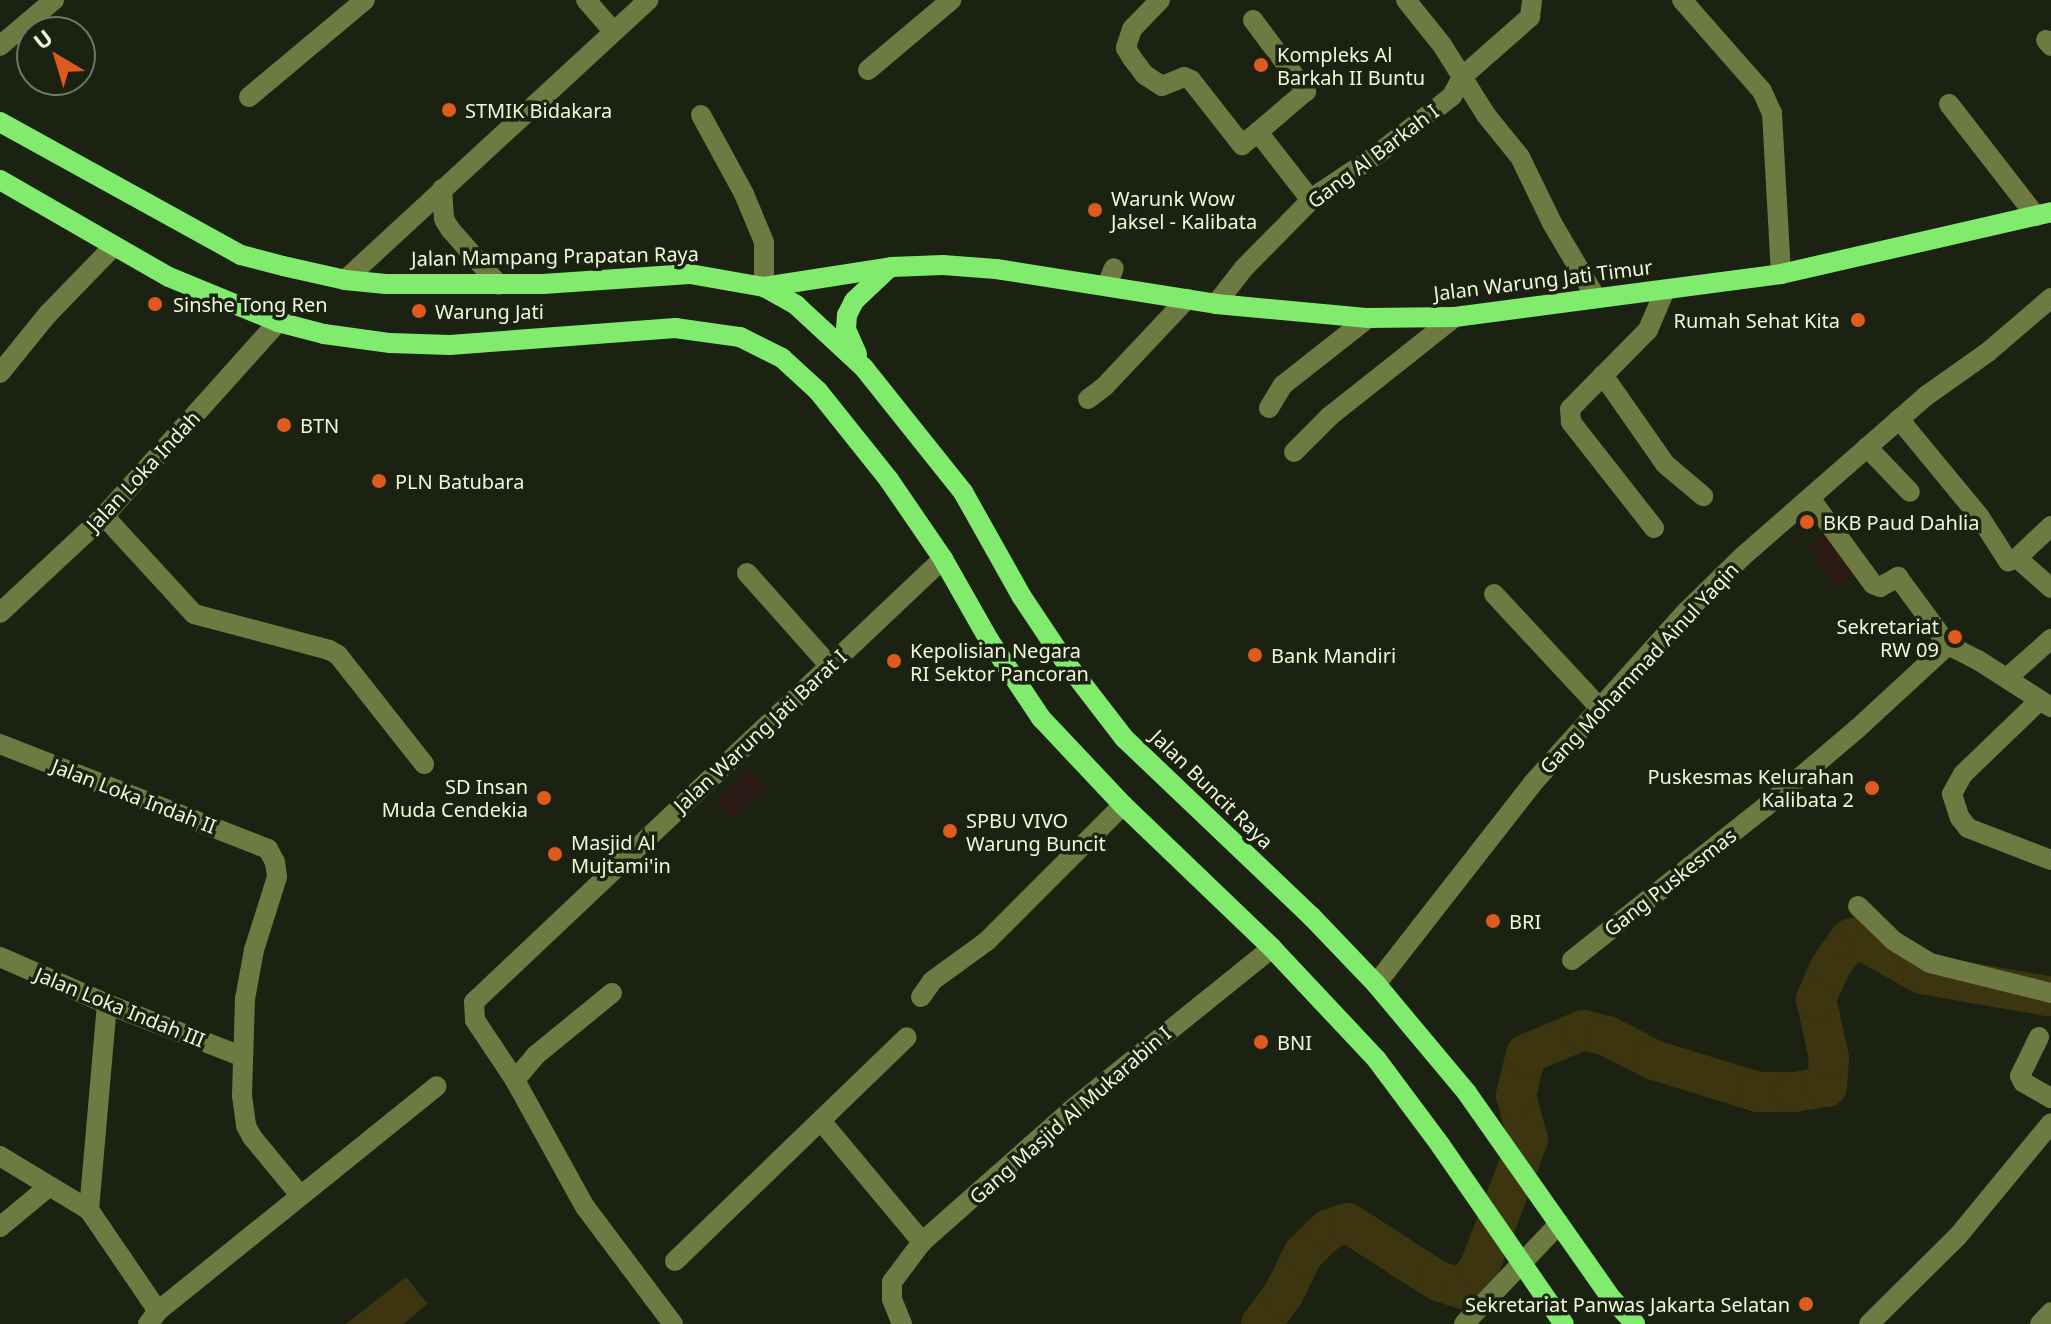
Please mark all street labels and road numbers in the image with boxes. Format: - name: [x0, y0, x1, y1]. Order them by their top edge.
- street label: Gang Al Barkah I: [1303, 99, 1443, 213]
- street label: Jalan Mampang Prapatan Raya: [411, 241, 699, 271]
- street label: Jalan Warung Jati Timur: [1432, 255, 1654, 305]
- street label: Jalan Loka Indah: [81, 406, 205, 536]
- street label: Gang Mohammad Ainul Yaqin: [1535, 557, 1743, 779]
- street label: Jalan Warung Jati Barat I: [669, 645, 851, 817]
- street label: Jalan Buncit Raya: [1146, 725, 1278, 853]
- street label: Jalan Loka Indah II: [48, 754, 220, 838]
- street label: Gang Puskesmas: [1599, 823, 1741, 941]
- street label: Jalan Loka Indah III: [32, 962, 208, 1052]
- street label: Gang Masjid Al Mukarabin I: [964, 1021, 1176, 1209]

